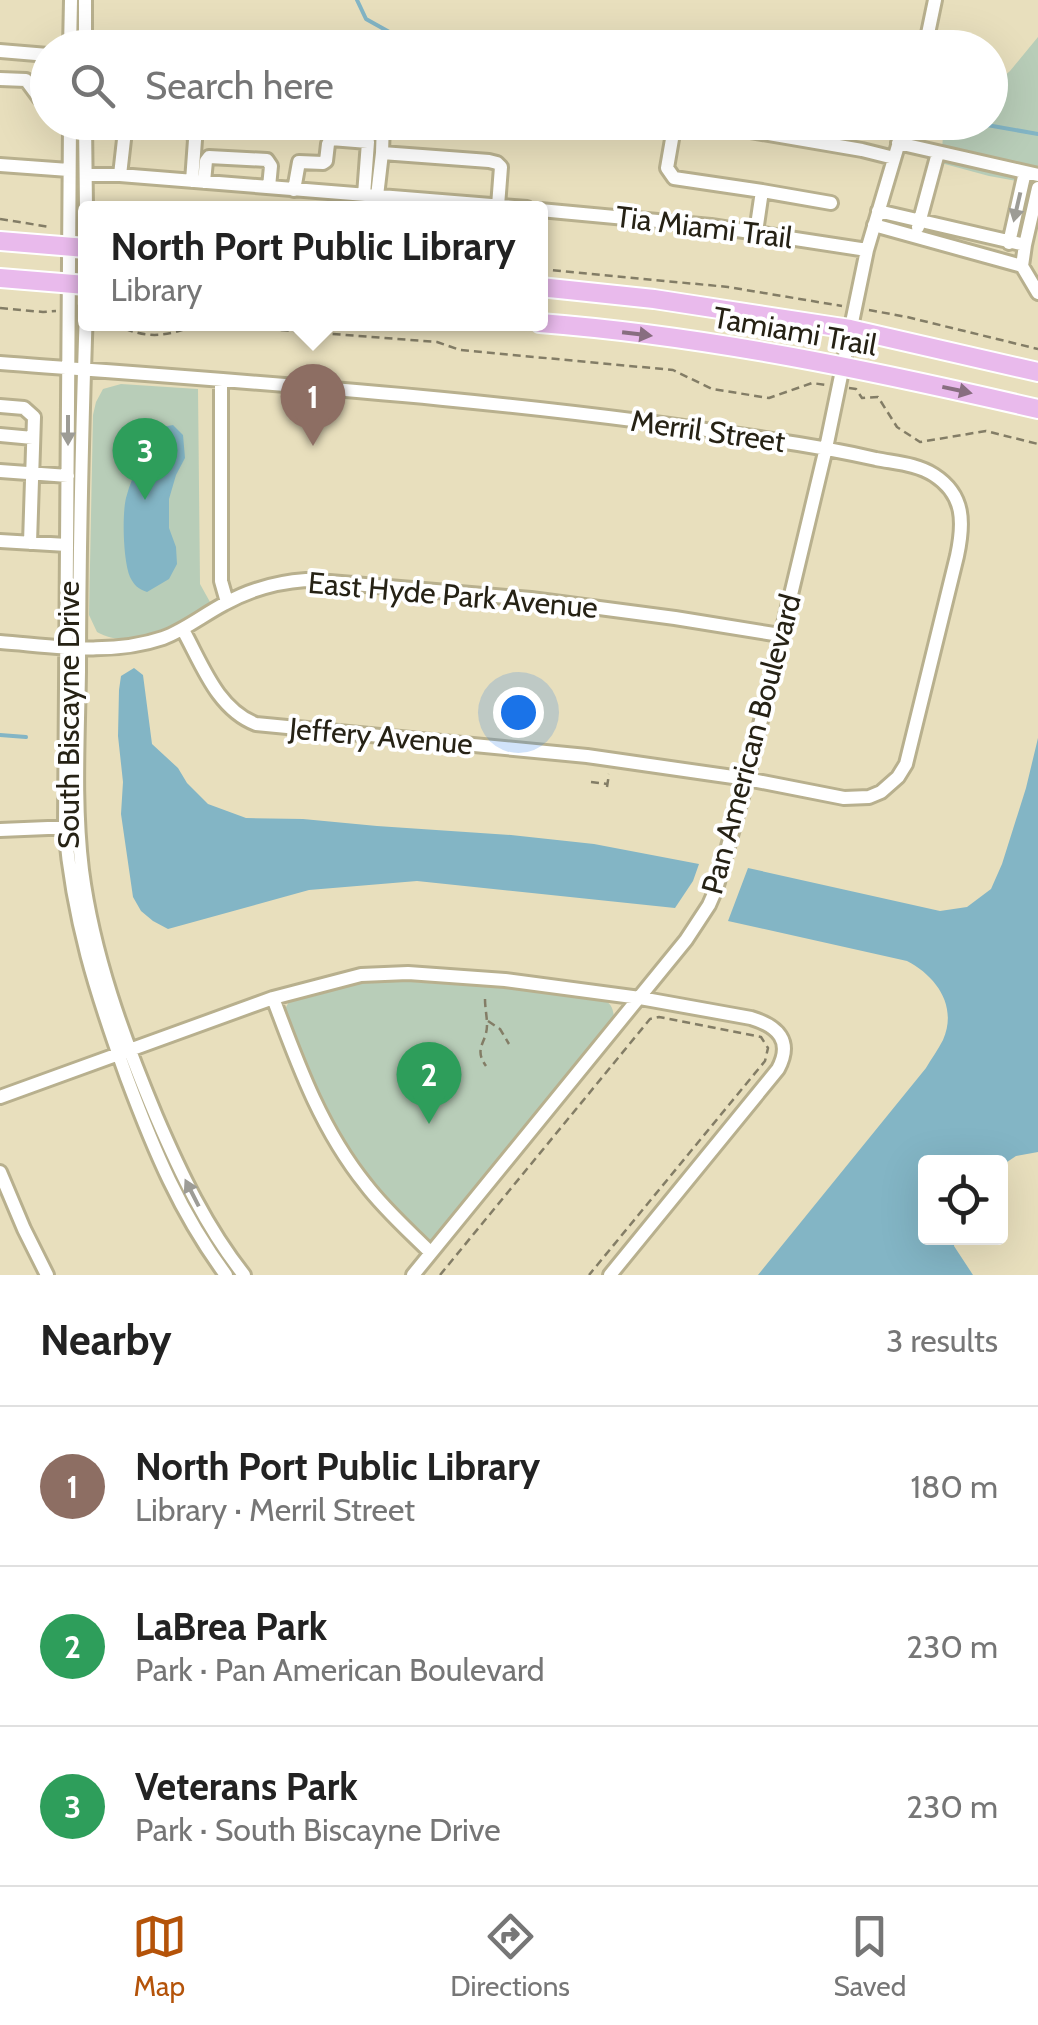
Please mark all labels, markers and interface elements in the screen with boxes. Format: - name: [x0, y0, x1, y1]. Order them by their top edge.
- search box: [30, 30, 1008, 140]
- icon: search: [65, 58, 120, 113]
- text: Search here: [145, 62, 334, 109]
- one-way arrow: [1009, 192, 1024, 223]
- street label: Tia Miami Trail: [613, 198, 795, 256]
- popup: [78, 201, 548, 331]
- text: North Port Public Library: [110, 223, 516, 270]
- text: Library: [110, 270, 203, 309]
- street label: Tamiami Trail: [710, 298, 880, 364]
- one-way arrow: [622, 326, 654, 342]
- pin: 1: [280, 364, 346, 446]
- one-way arrow: [942, 383, 973, 399]
- street label: Merril Street: [628, 402, 788, 460]
- one-way arrow: [60, 414, 76, 446]
- pin: 3: [112, 418, 178, 500]
- street label: East Hyde Park Avenue: [307, 564, 599, 626]
- street label: South Biscayne Drive: [50, 581, 87, 849]
- street label: Pan American Boulevard: [693, 590, 809, 898]
- your location: [493, 687, 544, 738]
- street label: Jeffery Avenue: [287, 709, 474, 762]
- pin: 2: [396, 1042, 462, 1124]
- map controls: [918, 1155, 1008, 1245]
- button: locate: [918, 1155, 1008, 1245]
- one-way arrow: [184, 1179, 201, 1208]
- text: Nearby: [40, 1314, 172, 1366]
- text: 3 results: [886, 1321, 998, 1360]
- text: North Port Public Library: [135, 1443, 540, 1490]
- text: 1: [67, 1467, 78, 1506]
- text: 180 m: [911, 1467, 998, 1506]
- text: Library · Merril Street: [135, 1490, 415, 1529]
- text: LaBrea Park: [135, 1603, 327, 1650]
- text: 2: [64, 1627, 81, 1666]
- text: 230 m: [906, 1627, 998, 1666]
- text: Park · Pan American Boulevard: [135, 1650, 545, 1689]
- text: Veterans Park: [135, 1763, 358, 1810]
- text: 3: [64, 1787, 81, 1826]
- text: 230 m: [906, 1787, 998, 1826]
- text: Park · South Biscayne Drive: [135, 1810, 501, 1849]
- tab: Map: [132, 1909, 187, 2003]
- tab: Directions: [450, 1909, 570, 2003]
- tab: Saved: [834, 1909, 906, 2003]

